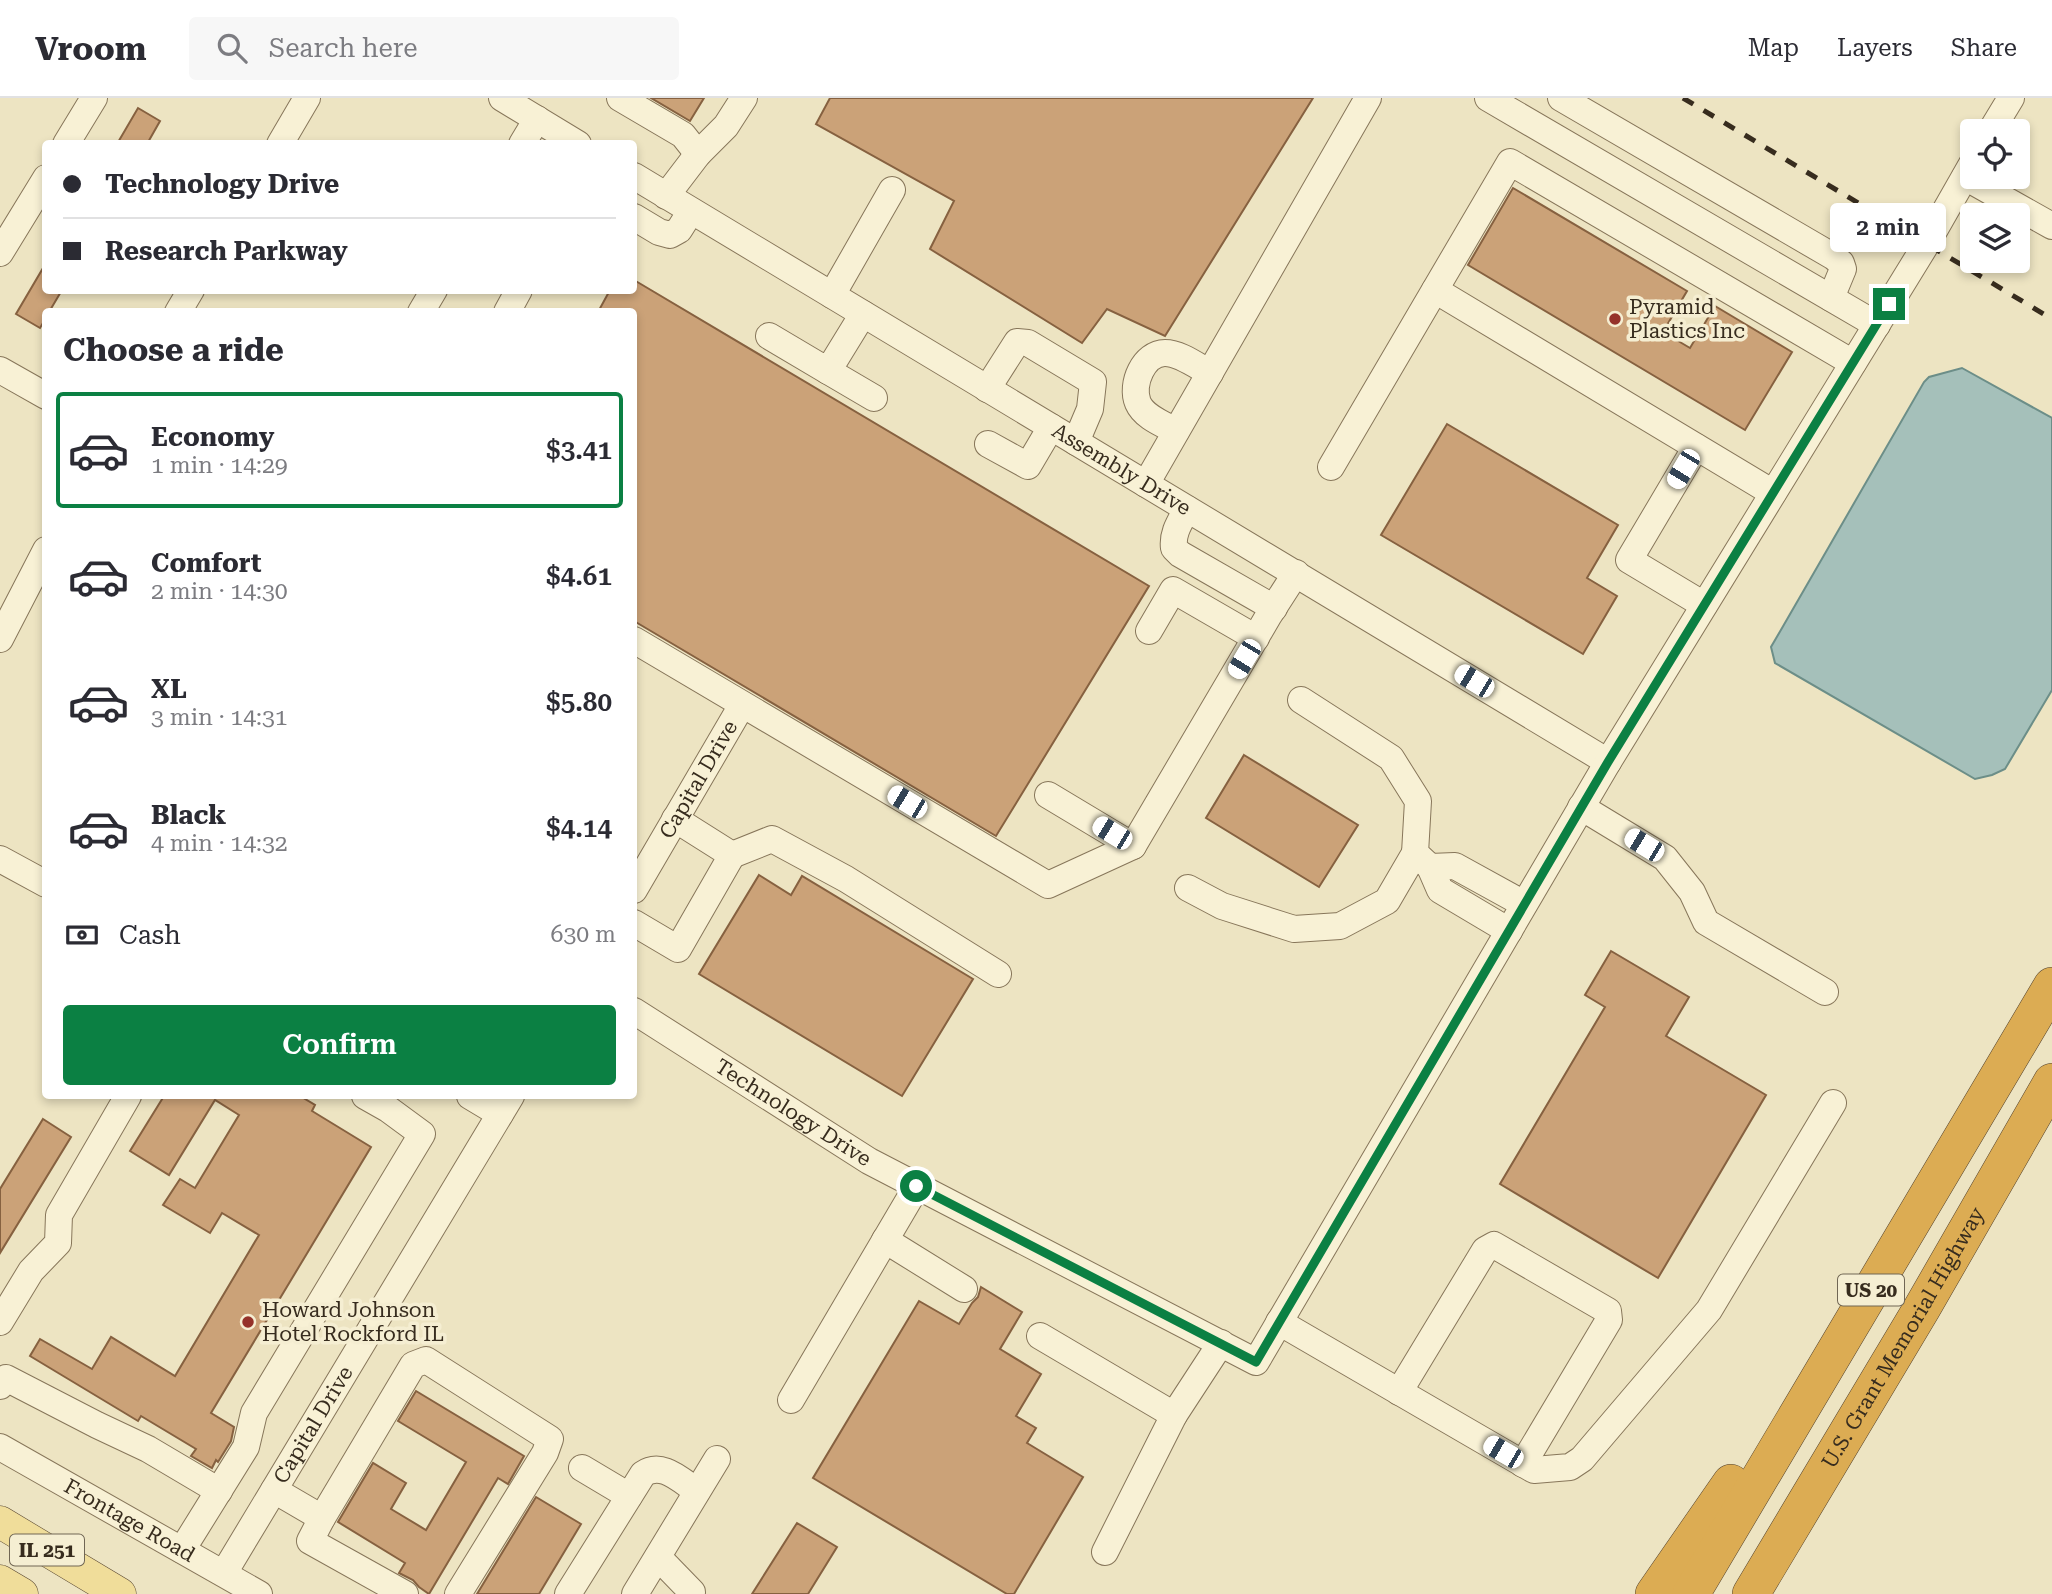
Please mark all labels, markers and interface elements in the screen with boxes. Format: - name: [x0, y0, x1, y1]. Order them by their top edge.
- search box: [189, 17, 679, 80]
- text: Vroom: [35, 29, 147, 68]
- icon: search: [213, 29, 251, 67]
- text: Search here: [269, 33, 418, 63]
- text: Map: [1748, 34, 1799, 62]
- text: Layers: [1837, 34, 1913, 62]
- text: Share: [1951, 34, 2017, 62]
- map controls: [1960, 119, 2030, 273]
- button: locate: [1960, 119, 2030, 189]
- text: Technology Drive: [105, 169, 339, 199]
- callout: 2 min: [1831, 202, 1947, 252]
- button: layers: [1960, 203, 2030, 273]
- text: 2 min: [1856, 214, 1920, 241]
- text: Research Parkway: [105, 236, 348, 266]
- route end: [1873, 288, 1905, 320]
- place label: Pyramid Plastics Inc: [1629, 295, 1745, 343]
- marker: Pyramid Plastics Inc: [1607, 311, 1623, 327]
- text: Choose a ride: [63, 331, 284, 369]
- street label: Assembly Drive: [1048, 418, 1195, 520]
- icon: car: [67, 419, 130, 482]
- text: Economy: [151, 422, 274, 452]
- text: $3.41: [546, 435, 612, 465]
- car: [1664, 446, 1703, 492]
- text: 1 min · 14:29: [151, 452, 288, 479]
- icon: car: [67, 545, 130, 608]
- text: Comfort: [151, 548, 261, 578]
- text: $4.61: [546, 561, 612, 591]
- text: 2 min · 14:30: [151, 578, 288, 605]
- car: [1225, 636, 1264, 682]
- car: [1451, 661, 1498, 701]
- icon: car: [67, 671, 130, 734]
- text: XL: [151, 674, 187, 704]
- text: $5.80: [546, 687, 612, 717]
- text: 3 min · 14:31: [151, 704, 288, 731]
- street label: Capital Drive: [655, 716, 742, 843]
- car: [884, 782, 931, 822]
- icon: car: [67, 797, 130, 860]
- text: Black: [151, 800, 226, 830]
- text: $4.14: [546, 813, 612, 843]
- car: [1089, 813, 1136, 853]
- car: [1621, 825, 1668, 865]
- text: 4 min · 14:32: [151, 830, 288, 857]
- icon: cash: [63, 916, 101, 954]
- text: Cash: [119, 920, 181, 950]
- text: 630 m: [551, 921, 616, 948]
- button: Confirm: [63, 1005, 616, 1085]
- street label: Technology Drive: [711, 1054, 876, 1171]
- route start: [900, 1170, 932, 1202]
- street label: U.S. Grant Memorial Highway: [1817, 1202, 1990, 1473]
- road number: US 20: [1838, 1274, 1904, 1306]
- place label: Howard Johnson Hotel Rockford IL: [262, 1298, 444, 1346]
- marker: Howard Johnson Hotel Rockford IL: [240, 1314, 256, 1330]
- street label: Capital Drive: [269, 1362, 358, 1488]
- car: [1480, 1432, 1527, 1472]
- street label: Frontage Road: [60, 1474, 200, 1567]
- road number: IL 251: [10, 1534, 84, 1566]

